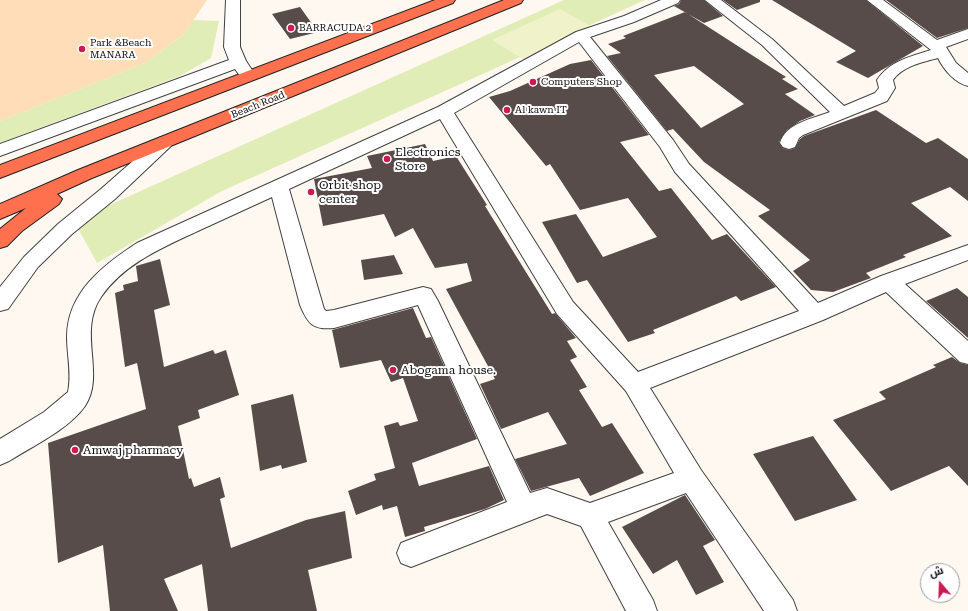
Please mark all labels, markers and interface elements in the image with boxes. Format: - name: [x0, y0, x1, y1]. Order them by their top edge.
- place label: BARRACUDA 2: [299, 22, 371, 34]
- marker: BARRACUDA 2: [286, 23, 296, 33]
- place label: Park &Beach MANARA: [90, 37, 151, 60]
- marker: Park &Beach MANARA: [77, 44, 87, 54]
- place label: Computers Shop: [541, 76, 622, 88]
- marker: Computers Shop: [528, 77, 538, 87]
- street label: Beach Road: [229, 89, 287, 121]
- place label: Al kawn IT: [515, 104, 567, 116]
- marker: Al kawn IT: [502, 105, 512, 115]
- place label: Electronics Store: [395, 145, 460, 173]
- marker: Electronics Store: [382, 154, 392, 164]
- place label: Orbit shop center: [319, 178, 381, 206]
- marker: Orbit shop center: [306, 187, 316, 197]
- place label: Abogama house.: [401, 363, 496, 377]
- marker: Abogama house.: [388, 365, 398, 375]
- place label: Amwaj pharmacy: [83, 443, 183, 457]
- marker: Amwaj pharmacy: [70, 445, 80, 455]
- north arrow: [920, 563, 960, 603]
- text: ش: [927, 564, 945, 581]

